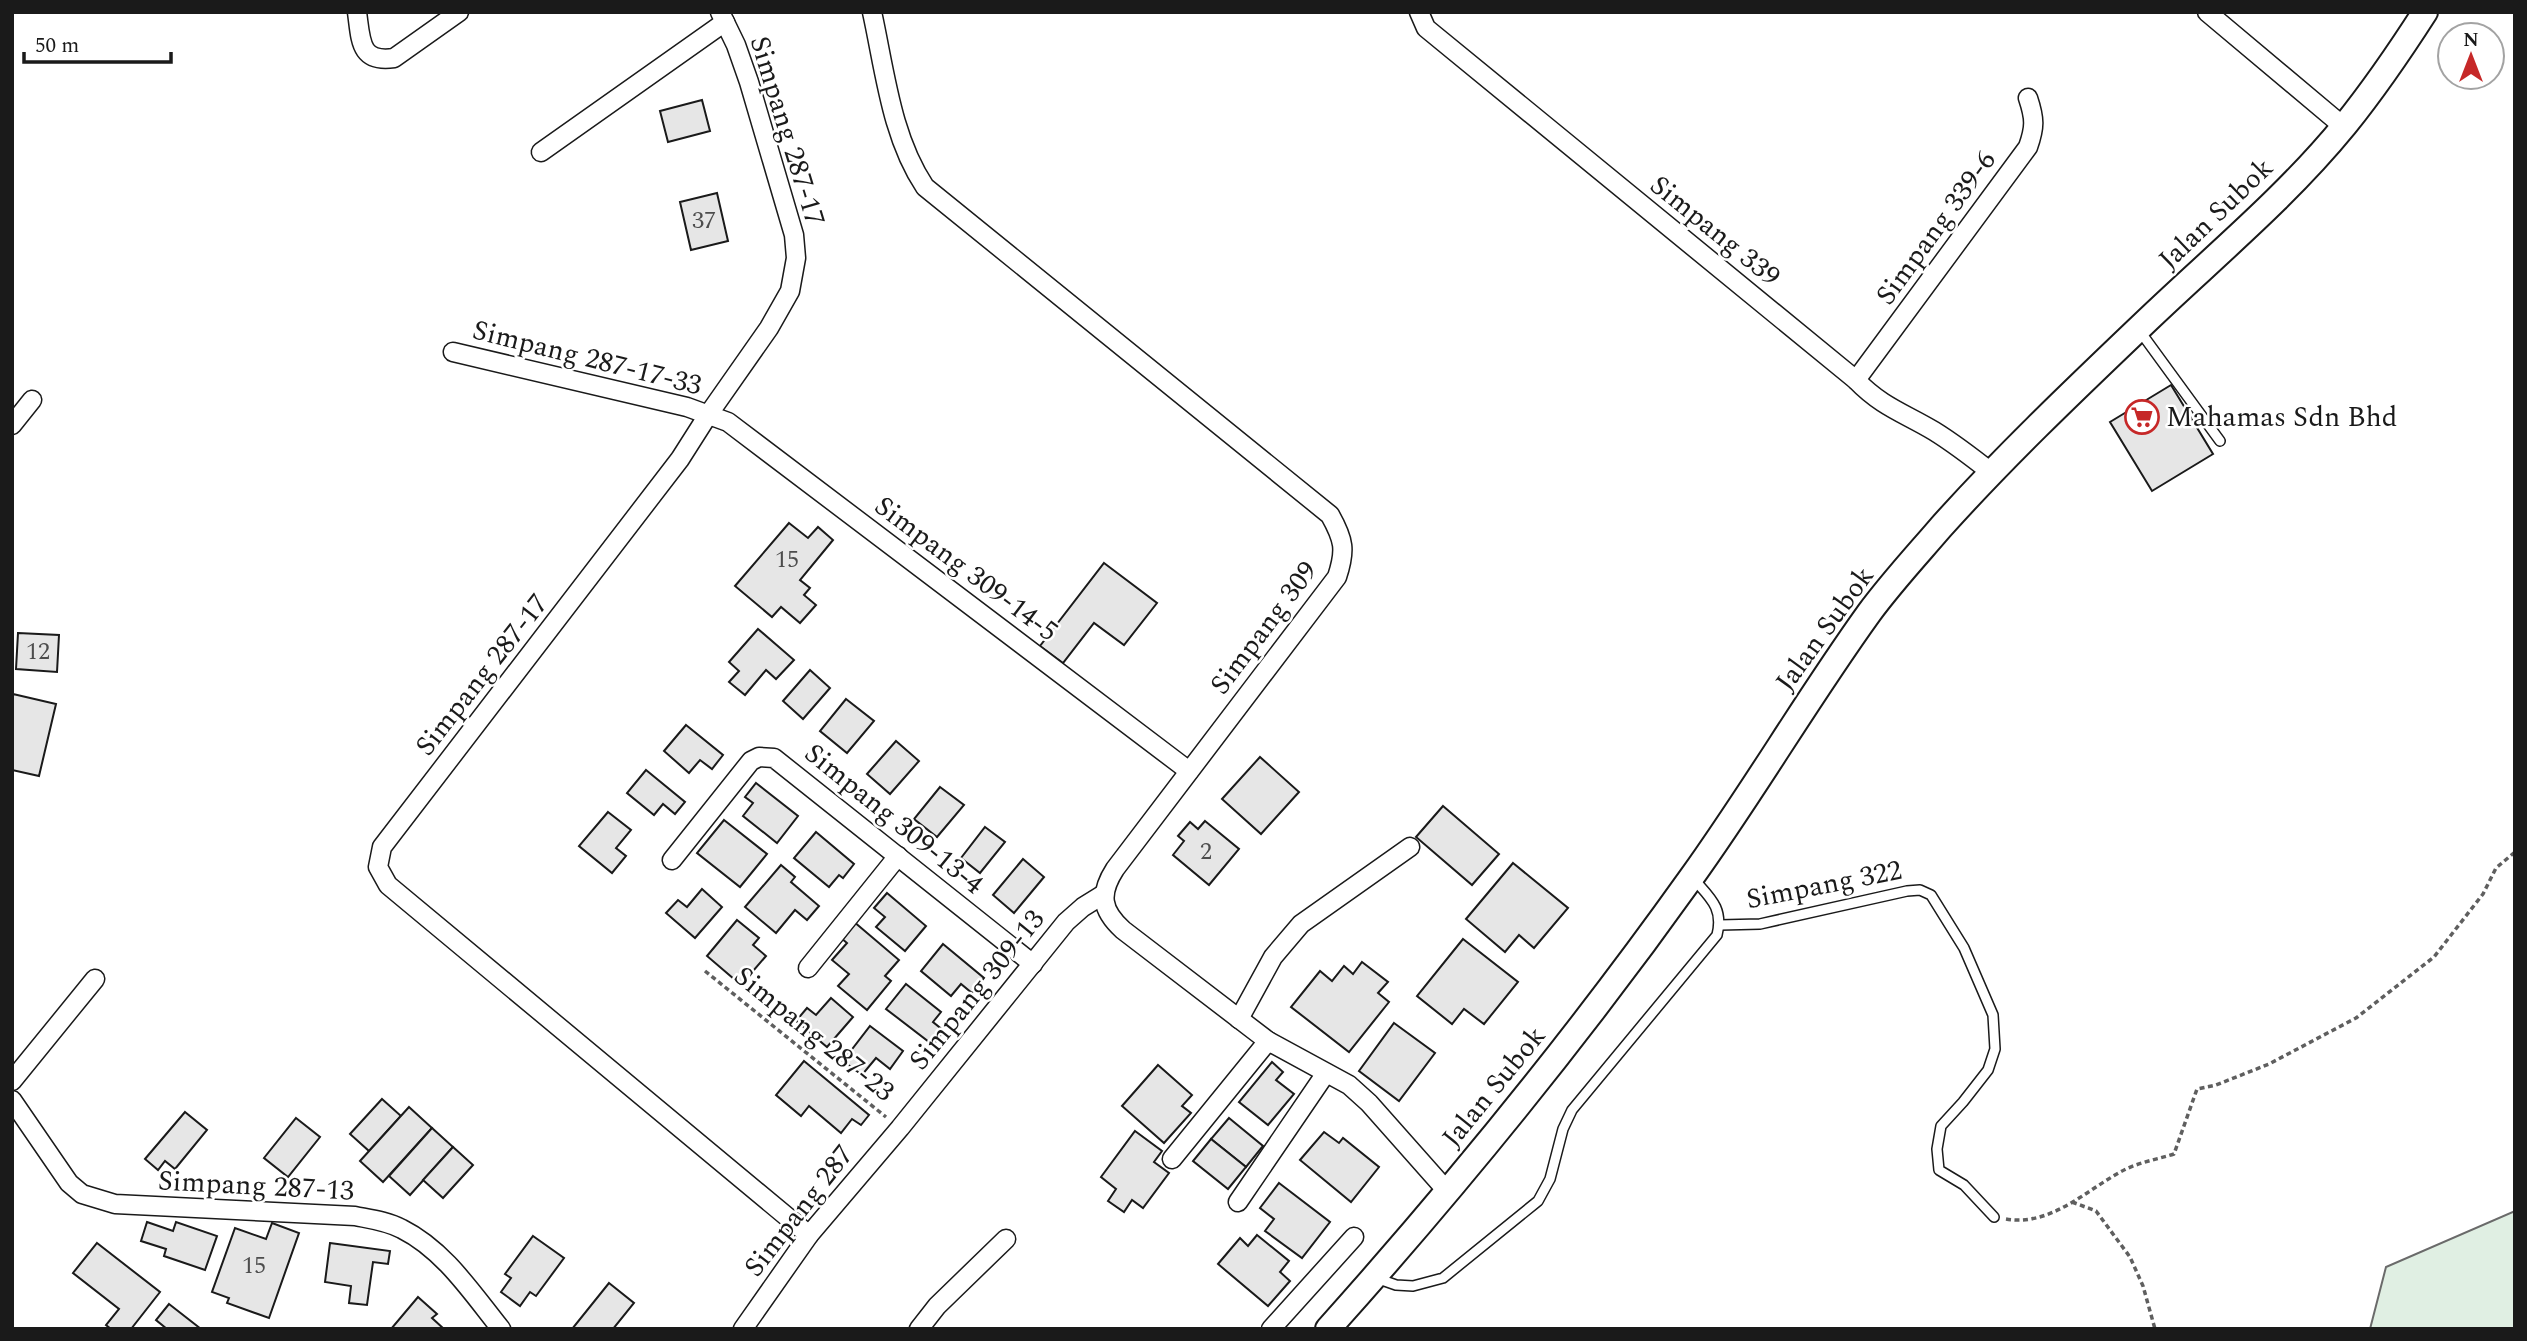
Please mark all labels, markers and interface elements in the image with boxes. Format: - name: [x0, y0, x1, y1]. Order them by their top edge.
- scale bar: [24, 21, 172, 65]
- north arrow: [2436, 21, 2506, 91]
- text: N: [2463, 26, 2479, 55]
- text: 50 m: [35, 30, 79, 62]
- street label: Simpang 287-17: [738, 31, 836, 231]
- street label: Simpang 339-6: [1865, 142, 2007, 314]
- street label: Jalan Subok: [2149, 148, 2283, 280]
- street label: Simpang 339: [1640, 165, 1790, 297]
- house number: 37: [692, 203, 716, 239]
- street label: Simpang 287-17-33: [468, 309, 706, 407]
- place label: Mahamas Sdn Bhd: [2166, 396, 2397, 439]
- supermarket icon: Mahamas Sdn Bhd: [2123, 398, 2161, 436]
- street label: Simpang 309-14-5: [865, 485, 1067, 653]
- house number: 15: [775, 542, 799, 578]
- street label: Simpang 309: [1199, 552, 1329, 704]
- street label: Jalan Subok: [1765, 557, 1885, 701]
- street label: Simpang 287-17: [405, 584, 559, 766]
- house number: 12: [26, 634, 50, 670]
- street label: Simpang 309-13-4: [795, 733, 993, 905]
- house number: 2: [1200, 834, 1212, 870]
- street label: Simpang 322: [1742, 849, 1906, 921]
- street label: Simpang 309-13: [898, 900, 1056, 1080]
- street label: Simpang 287-23: [724, 955, 904, 1113]
- street label: Jalan Subok: [1431, 1017, 1557, 1157]
- street label: Simpang 287: [733, 1136, 865, 1286]
- street label: Simpang 287-13: [157, 1159, 355, 1213]
- house number: 15: [242, 1248, 266, 1284]

